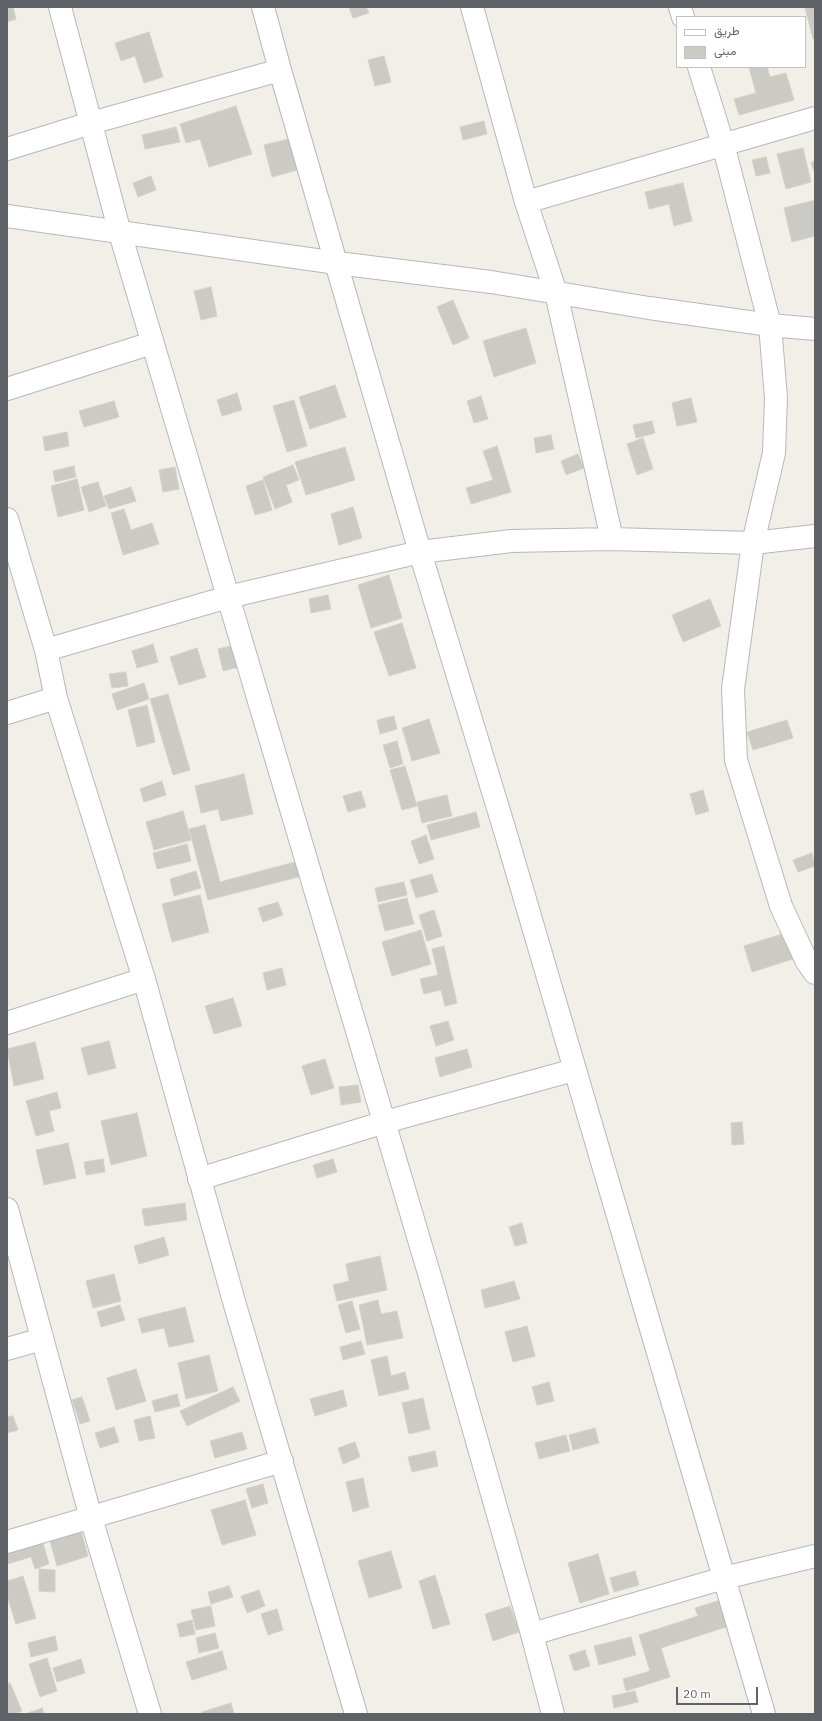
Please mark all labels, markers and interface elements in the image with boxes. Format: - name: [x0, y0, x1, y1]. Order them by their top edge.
- legend: [676, 16, 806, 68]
- text: طريق: [714, 23, 739, 38]
- text: مبنى: [714, 43, 736, 58]
- scale bar: [678, 1679, 760, 1705]
- text: 20 m: [683, 1686, 711, 1701]

